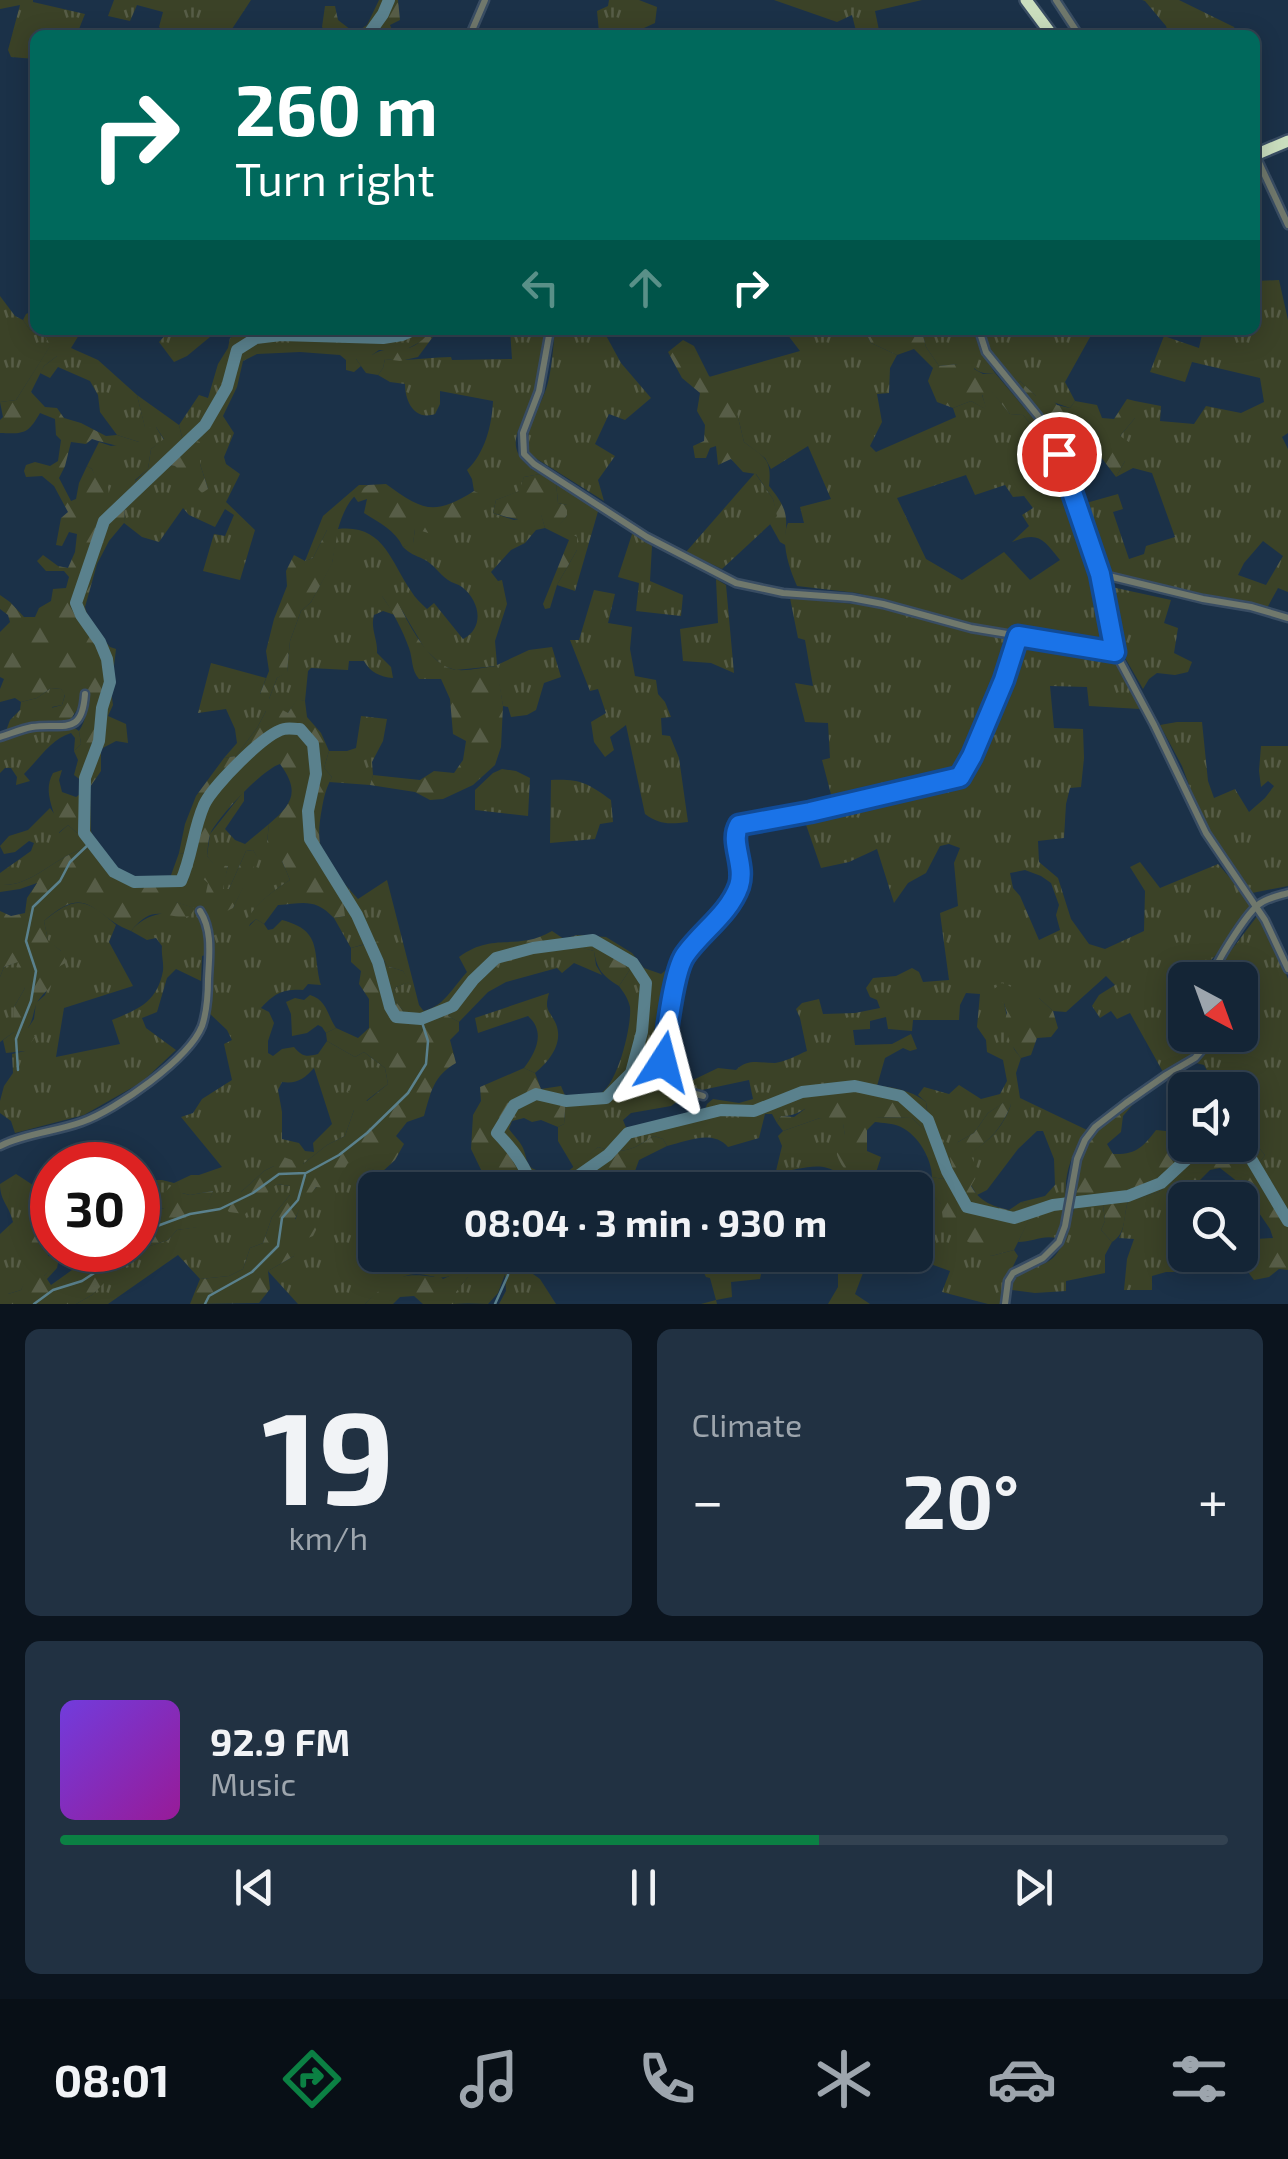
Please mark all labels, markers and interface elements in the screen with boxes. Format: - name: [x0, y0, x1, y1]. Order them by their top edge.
- text: 260 m: [235, 66, 438, 150]
- icon: right: [70, 70, 200, 200]
- text: Turn right: [235, 151, 435, 205]
- icon: left: [513, 260, 568, 315]
- icon: ahead: [618, 260, 673, 315]
- icon: right: [723, 260, 778, 315]
- pin: [1017, 412, 1102, 497]
- icon: arrive: [1032, 427, 1087, 482]
- north arrow: [1168, 962, 1258, 1052]
- map controls: [1168, 962, 1258, 1272]
- position arrow: [611, 1010, 715, 1114]
- button: sound: [1168, 1072, 1258, 1162]
- speed limit sign: 30: [30, 1142, 160, 1272]
- button: search: [1168, 1182, 1258, 1272]
- text: 08:04 · 3 min · 930 m: [464, 1199, 827, 1245]
- text: 19: [262, 1375, 395, 1531]
- text: Climate: [692, 1405, 802, 1443]
- text: 20°: [902, 1454, 1019, 1544]
- text: −: [692, 1466, 724, 1532]
- text: +: [1198, 1466, 1228, 1532]
- text: km/h: [289, 1518, 368, 1556]
- text: 92.9 FM: [210, 1718, 350, 1764]
- text: Music: [210, 1764, 296, 1802]
- icon: previous: [227, 1860, 282, 1915]
- icon: pause: [616, 1860, 671, 1915]
- icon: next: [1006, 1860, 1061, 1915]
- icon: directions: [277, 2044, 347, 2114]
- icon: music: [454, 2044, 524, 2114]
- icon: phone: [632, 2044, 702, 2114]
- icon: climate: [809, 2044, 879, 2114]
- icon: car: [987, 2044, 1057, 2114]
- icon: filters: [1164, 2044, 1234, 2114]
- text: 08:01: [54, 2052, 170, 2106]

